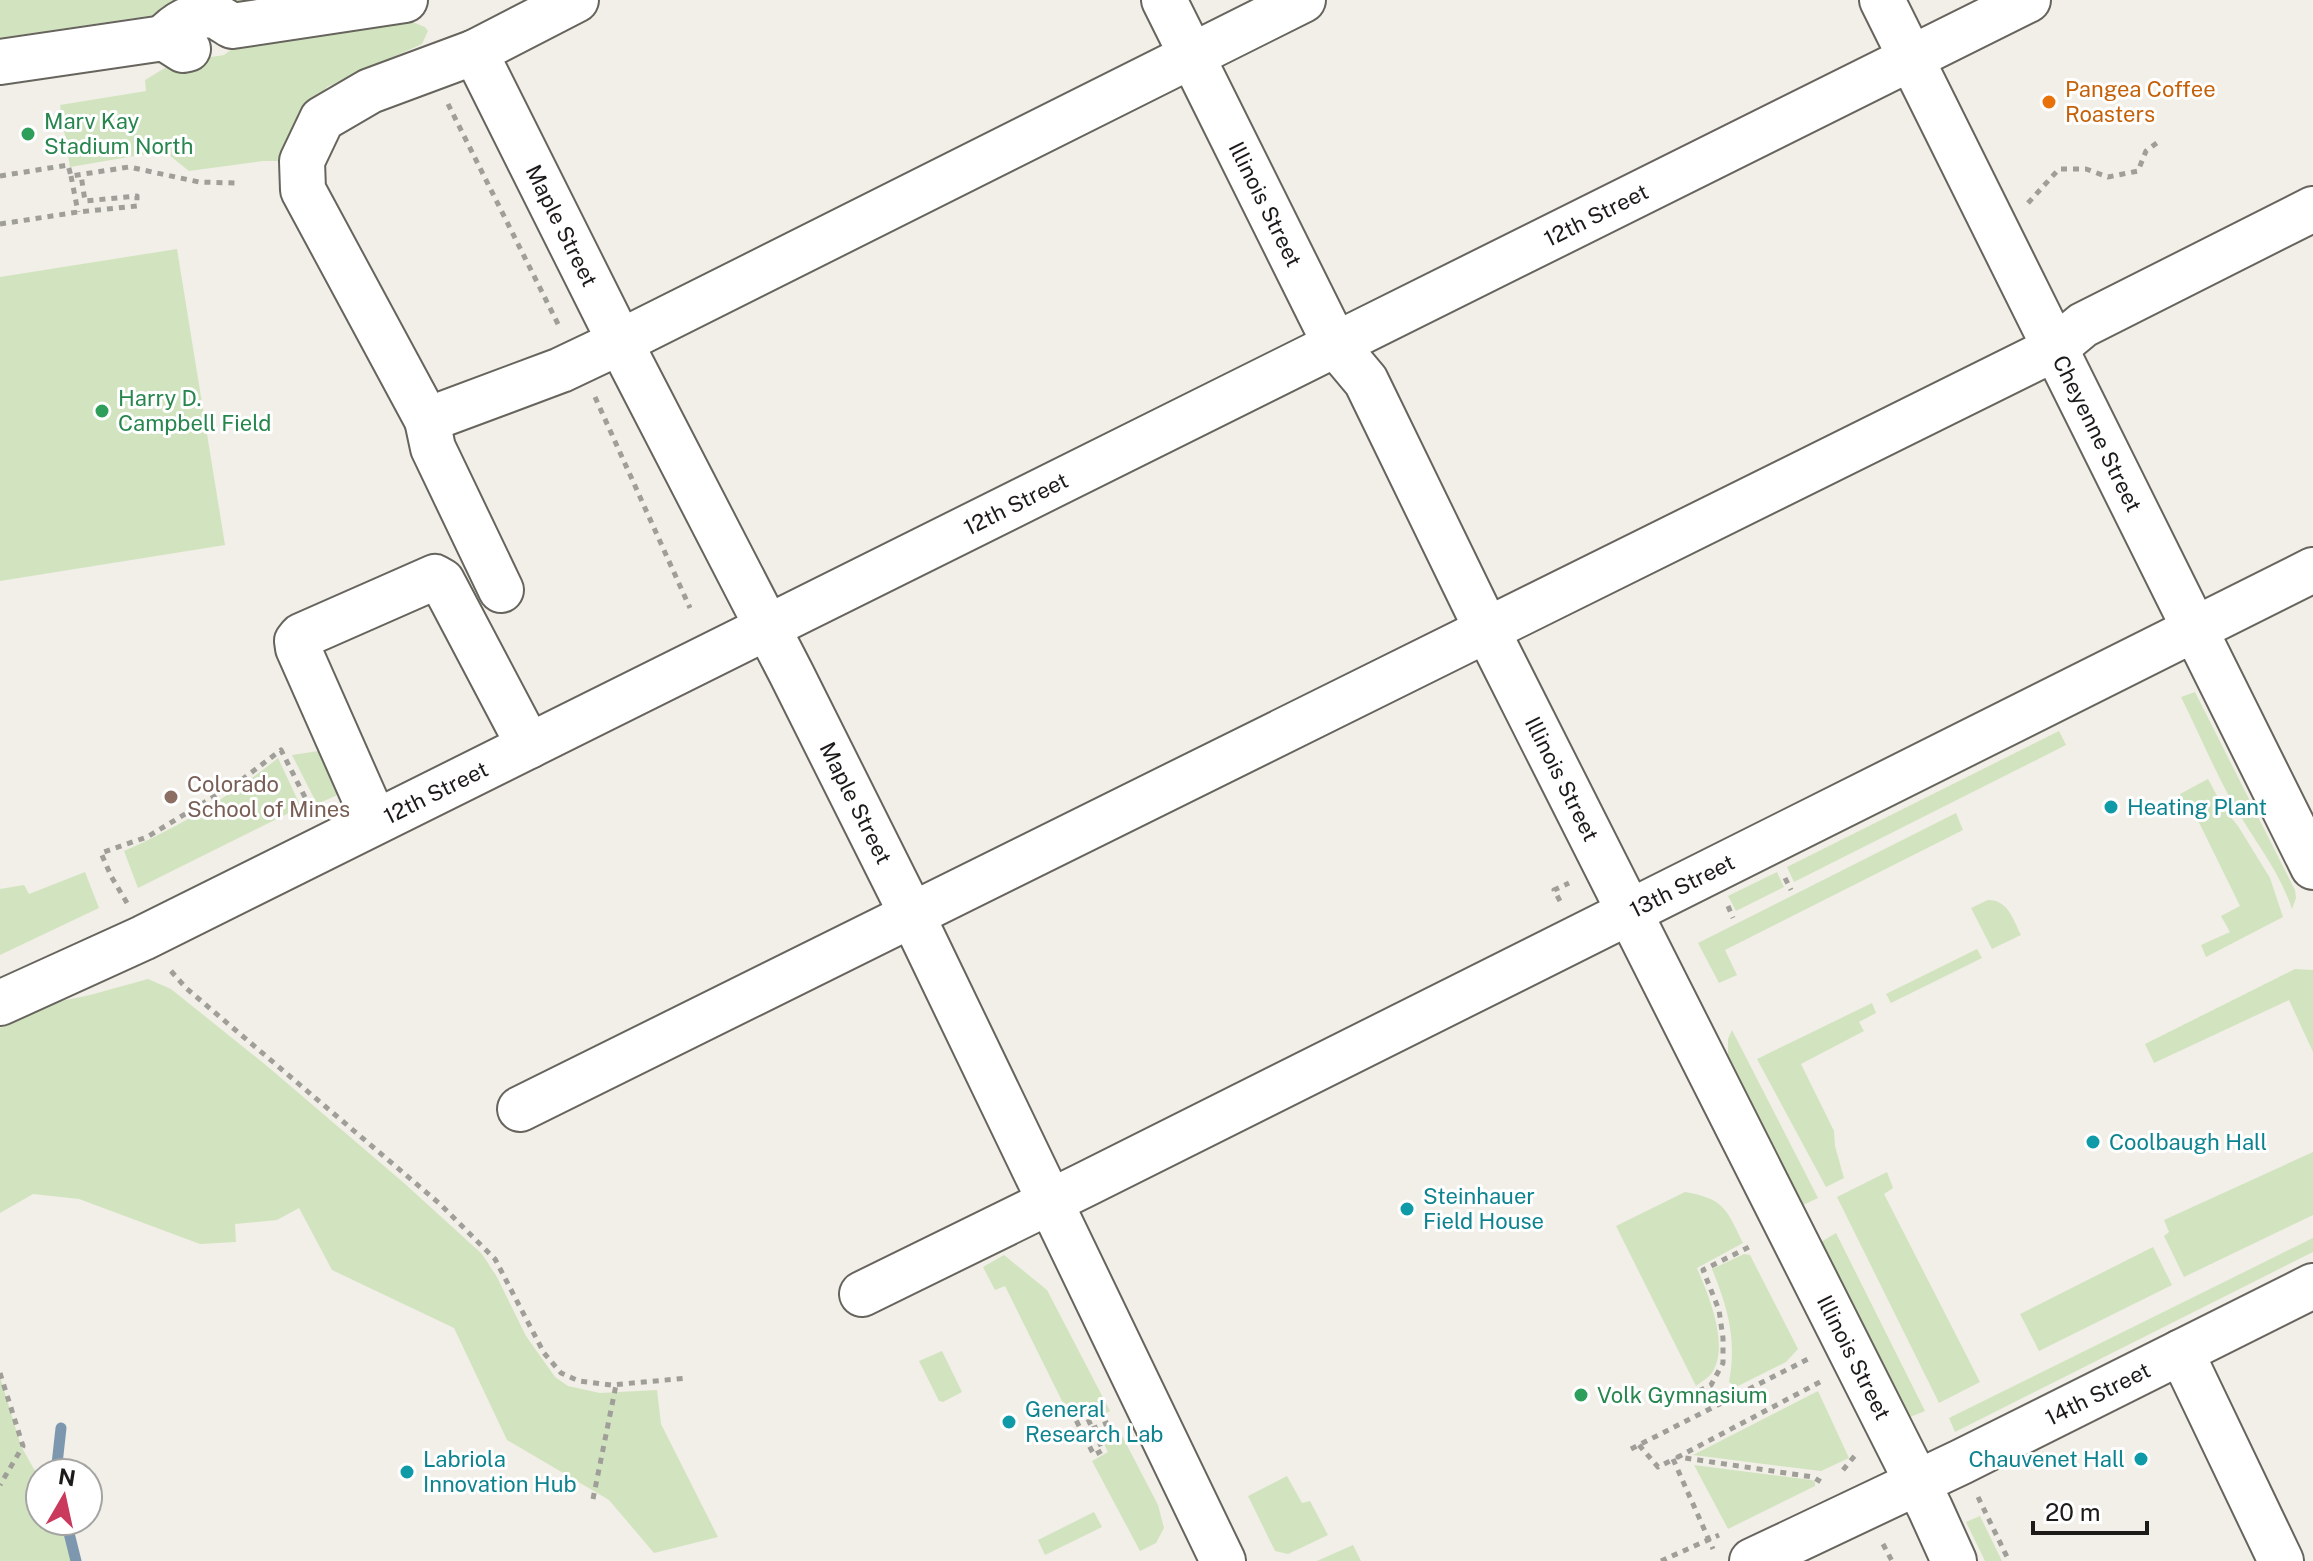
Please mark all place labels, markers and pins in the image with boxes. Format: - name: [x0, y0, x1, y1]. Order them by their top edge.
- place label: Pangea Coffee Roasters: [2065, 76, 2216, 127]
- marker: Pangea Coffee Roasters: [2040, 93, 2058, 111]
- place label: Marv Kay Stadium North: [44, 108, 193, 159]
- marker: Marv Kay Stadium North: [19, 125, 37, 143]
- place label: Harry D. Campbell Field: [118, 385, 271, 436]
- marker: Harry D. Campbell Field: [93, 402, 111, 420]
- place label: Colorado School of Mines: [187, 771, 350, 822]
- marker: Colorado School of Mines: [162, 788, 180, 806]
- place label: Heating Plant: [2127, 794, 2267, 820]
- marker: Heating Plant: [2102, 798, 2120, 816]
- place label: Coolbaugh Hall: [2109, 1129, 2267, 1155]
- marker: Coolbaugh Hall: [2084, 1133, 2102, 1151]
- place label: Steinhauer Field House: [1423, 1183, 1544, 1234]
- marker: Steinhauer Field House: [1398, 1200, 1416, 1218]
- place label: Volk Gymnasium: [1597, 1382, 1768, 1408]
- marker: Volk Gymnasium: [1572, 1386, 1590, 1404]
- place label: General Research Lab: [1025, 1396, 1163, 1447]
- marker: General Research Lab: [1000, 1413, 1018, 1431]
- place label: Labriola Innovation Hub: [423, 1446, 577, 1497]
- place label: Chauvenet Hall: [1968, 1446, 2125, 1472]
- marker: Chauvenet Hall: [2132, 1450, 2150, 1468]
- marker: Labriola Innovation Hub: [398, 1463, 416, 1481]

